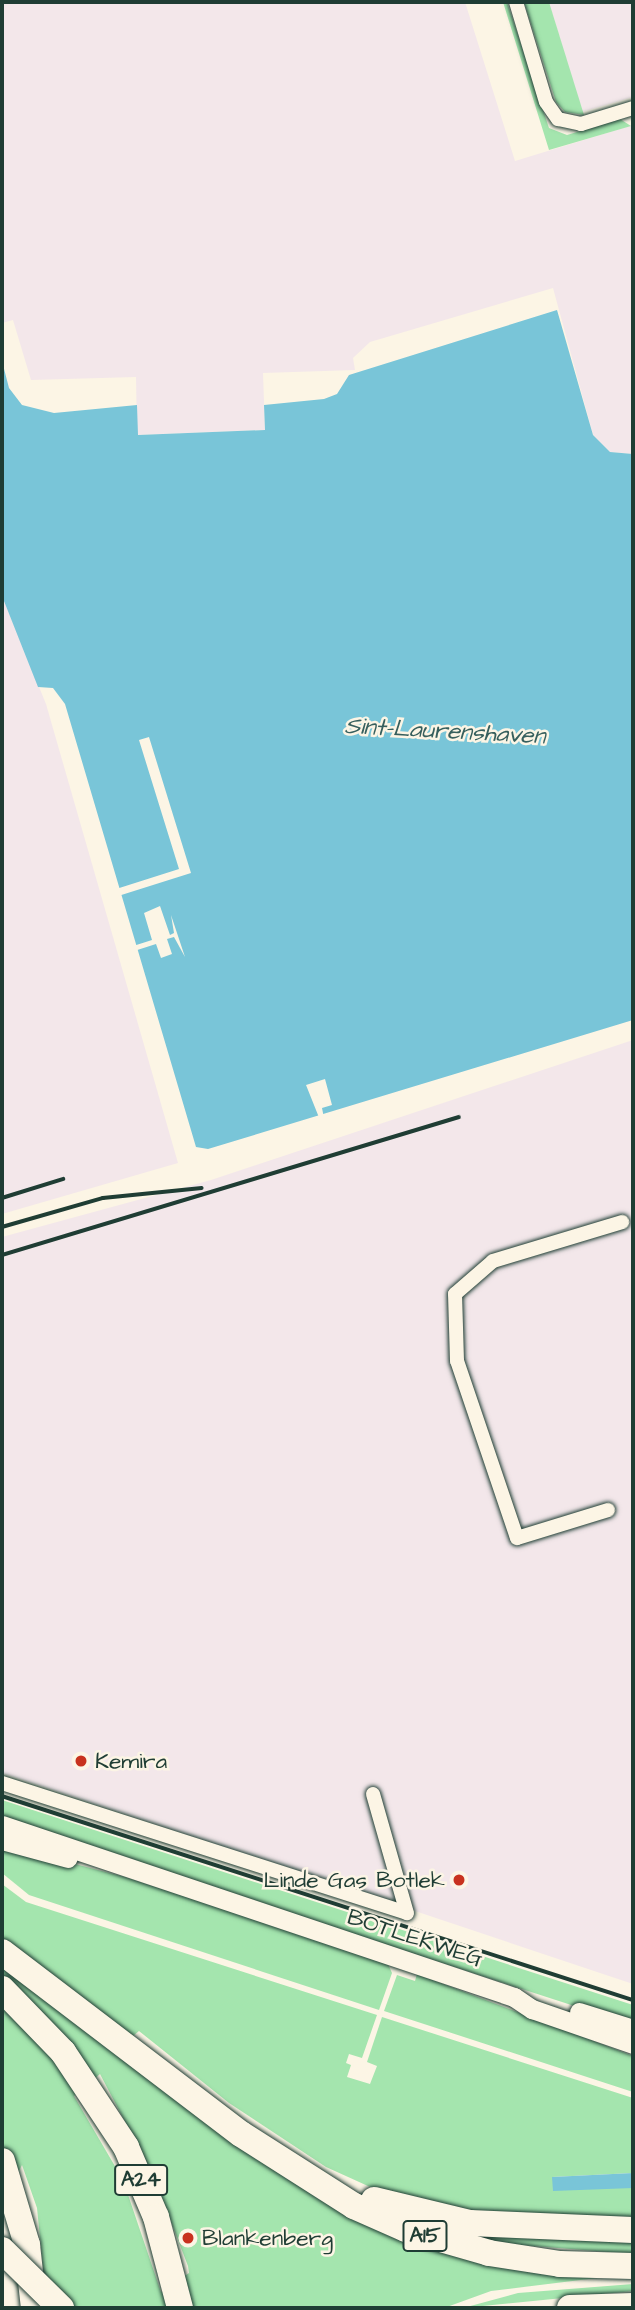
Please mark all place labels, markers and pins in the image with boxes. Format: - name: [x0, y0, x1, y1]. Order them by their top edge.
- place label: Kemira: [95, 1747, 167, 1775]
- marker: Kemira: [73, 1753, 89, 1769]
- place label: Linde Gas Botlek: [263, 1866, 445, 1894]
- marker: Linde Gas Botlek: [451, 1872, 467, 1888]
- place label: Blankenberg: [202, 2224, 333, 2252]
- marker: Blankenberg: [180, 2230, 196, 2246]

